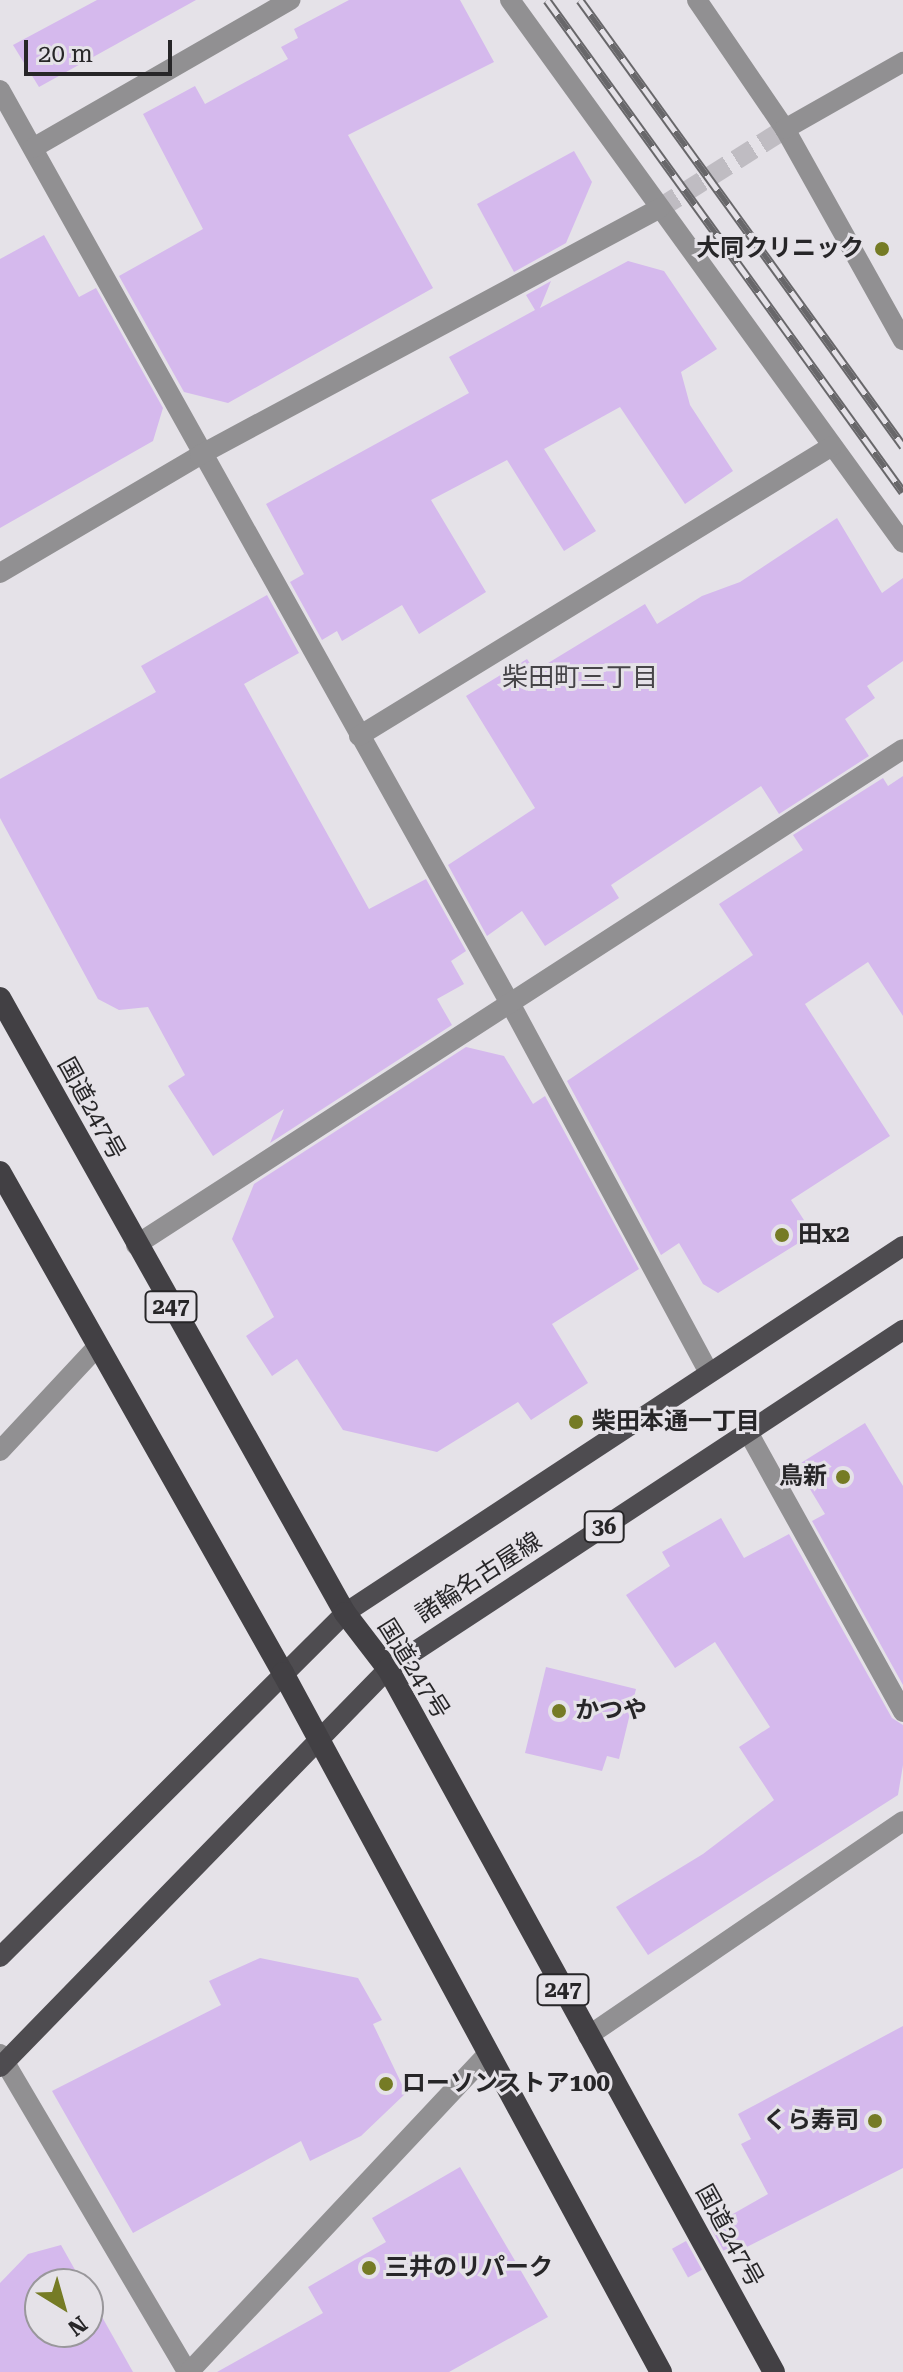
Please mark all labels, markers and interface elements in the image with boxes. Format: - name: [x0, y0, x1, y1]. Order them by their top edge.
- scale bar: [28, 24, 176, 74]
- text: 20 m: [38, 40, 93, 68]
- place label: 大同クリニック: [696, 235, 864, 263]
- marker: 大同クリニック: [871, 238, 893, 260]
- district label: 柴田町三丁目: [502, 662, 658, 694]
- street label: 国道247号: [51, 1053, 131, 1165]
- place label: 田x2: [798, 1221, 850, 1249]
- marker: 田x2: [773, 1226, 791, 1244]
- road number: 247: [143, 1289, 199, 1325]
- place label: 柴田本通一丁目: [592, 1408, 760, 1436]
- marker: 柴田本通一丁目: [567, 1413, 585, 1431]
- place label: 鳥新: [779, 1463, 827, 1491]
- marker: 鳥新: [834, 1468, 852, 1486]
- road number: 36: [582, 1509, 626, 1545]
- street label: 諸輪名古屋線: [411, 1527, 547, 1629]
- street label: 国道247号: [371, 1614, 455, 1724]
- place label: かつや: [575, 1697, 647, 1725]
- marker: かつや: [550, 1702, 568, 1720]
- road number: 247: [535, 1972, 591, 2008]
- place label: ローソンストア100: [402, 2070, 610, 2098]
- marker: ローソンストア100: [377, 2075, 395, 2093]
- place label: くら寿司: [763, 2107, 859, 2135]
- marker: くら寿司: [866, 2112, 884, 2130]
- street label: 国道247号: [689, 2180, 769, 2292]
- place label: 三井のリパーク: [385, 2254, 553, 2282]
- marker: 三井のリパーク: [360, 2259, 378, 2277]
- north arrow: [24, 2268, 104, 2348]
- text: N: [63, 2311, 92, 2341]

